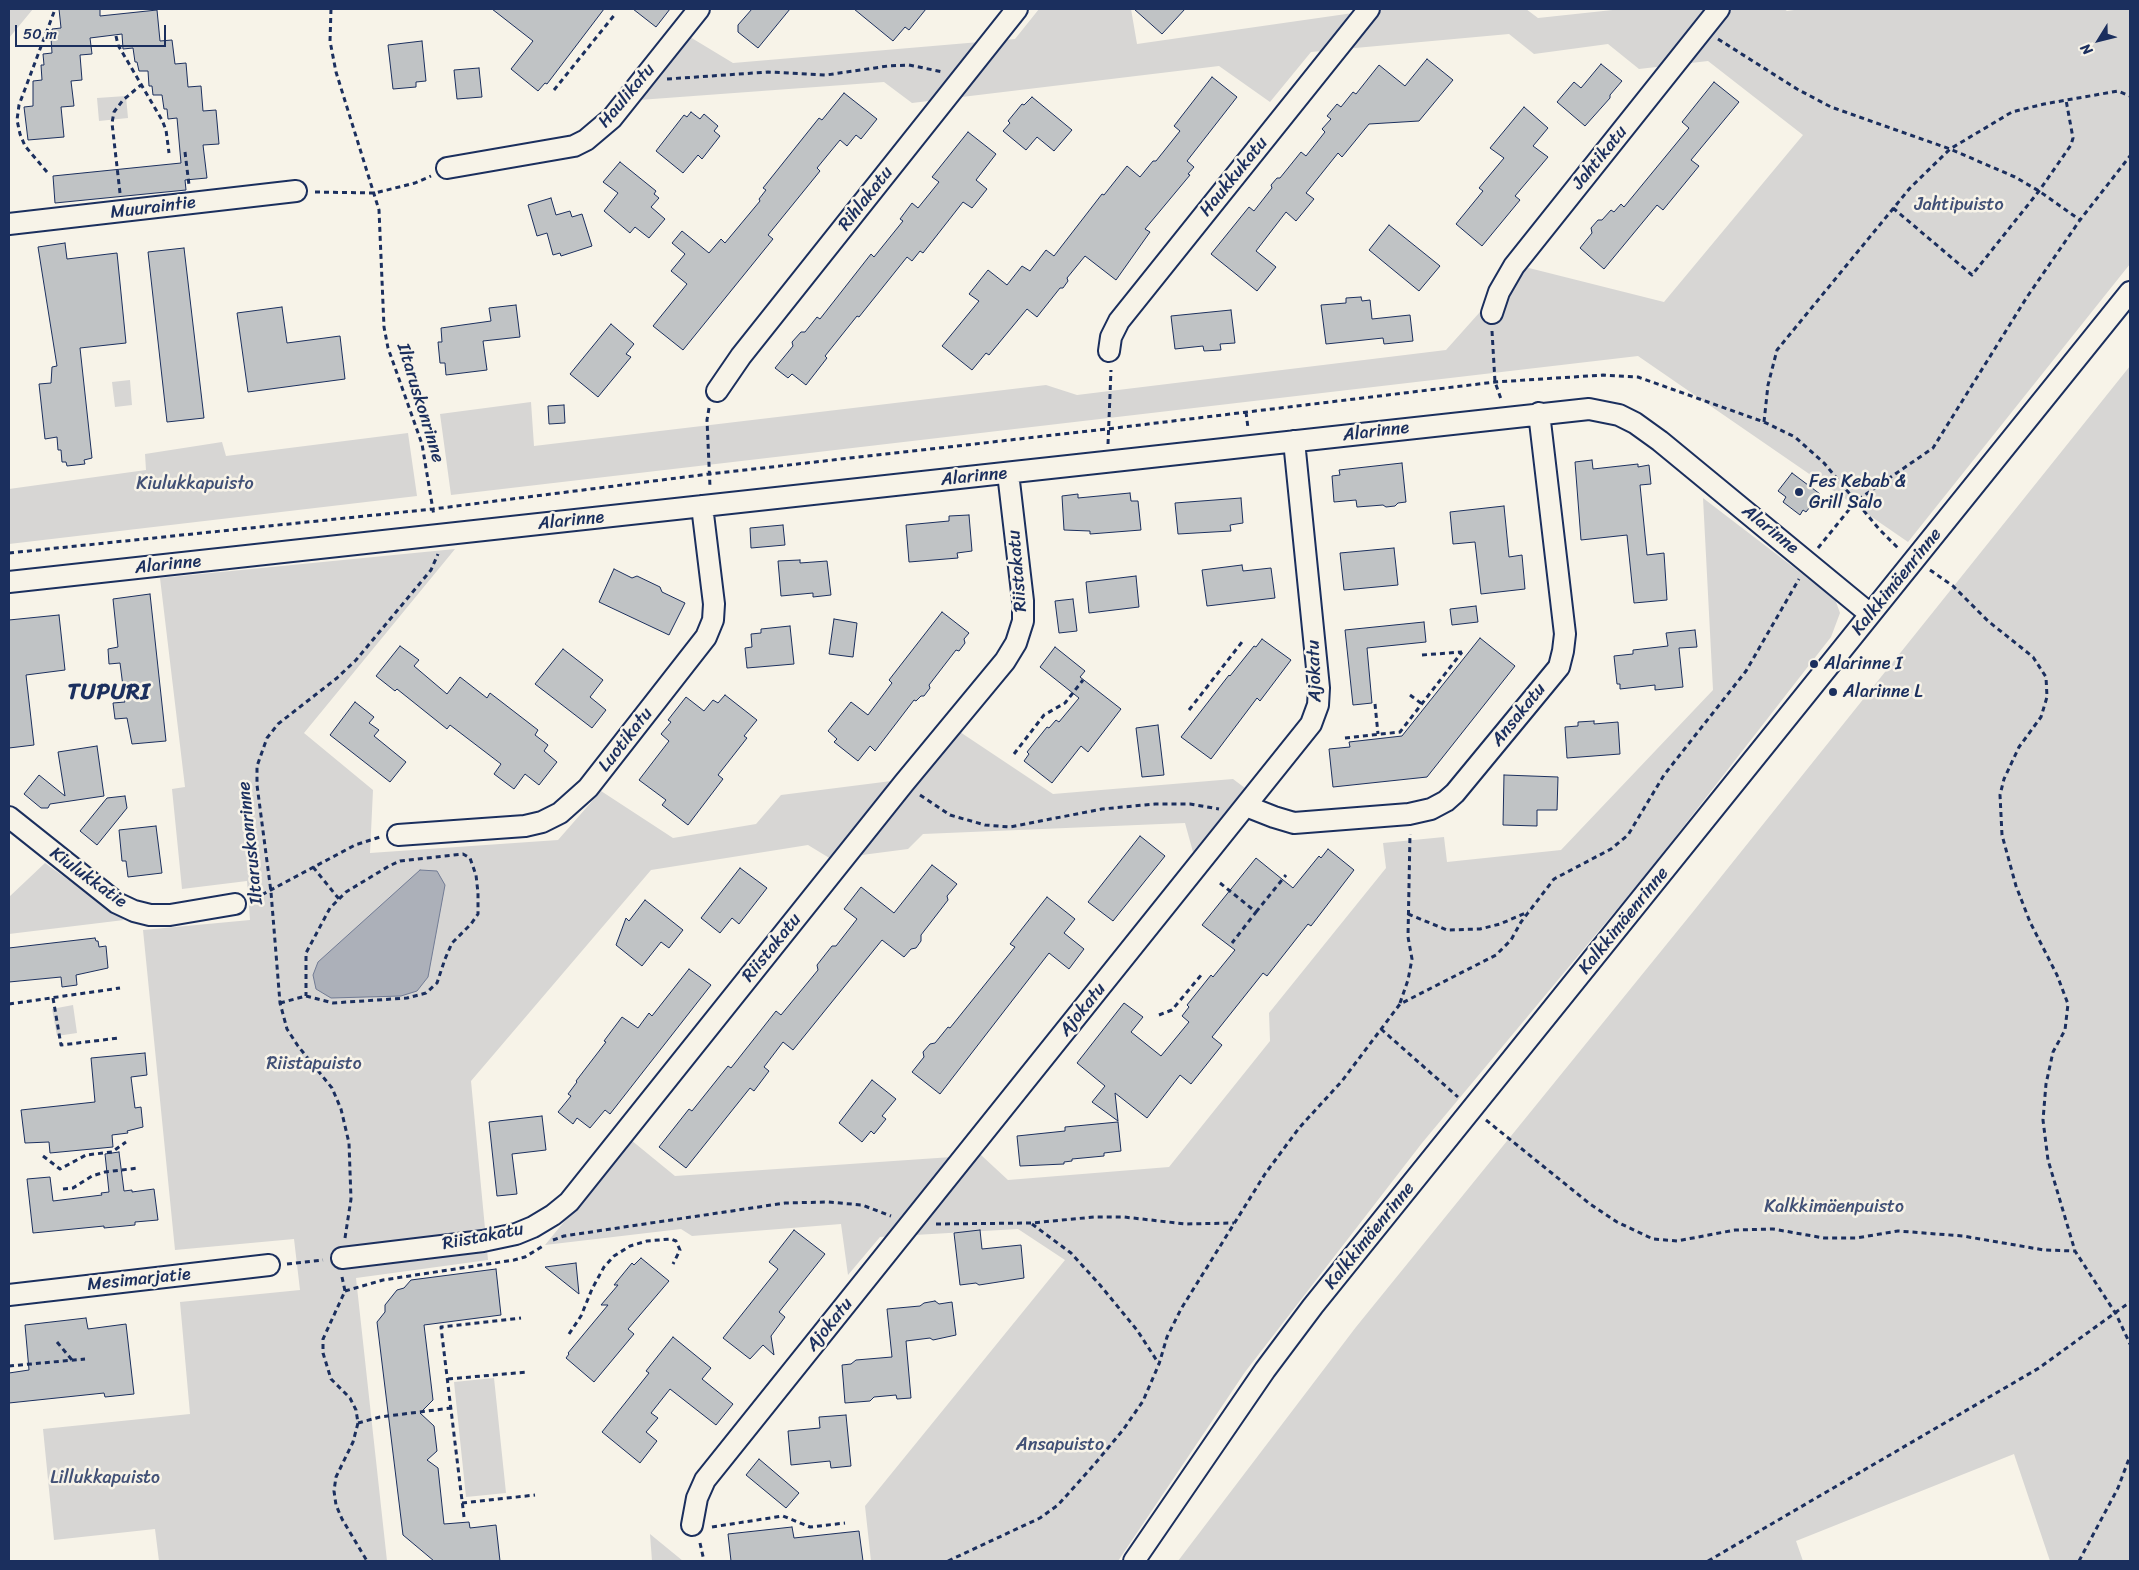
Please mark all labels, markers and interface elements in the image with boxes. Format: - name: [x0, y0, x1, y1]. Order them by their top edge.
- scale bar: [18, 15, 169, 47]
- north arrow: [2074, 15, 2124, 65]
- text: 50 m: [23, 21, 57, 47]
- text: N: [2074, 38, 2099, 60]
- street label: Haulikatu: [594, 60, 660, 132]
- street label: Jahtikatu: [1568, 122, 1632, 194]
- street label: Haukkukatu: [1195, 133, 1273, 221]
- street label: Rihlakatu: [834, 163, 898, 235]
- street label: Muuraintie: [109, 192, 197, 224]
- park label: Jahtipuisto: [1914, 194, 2004, 216]
- street label: Iltaruskonrinne: [392, 341, 448, 465]
- street label: Alarinne: [1342, 417, 1410, 447]
- street label: Alarinne: [940, 463, 1008, 491]
- place label: Fes Kebab & Grill Salo: [1809, 471, 1906, 514]
- park label: Kiulukkapuisto: [136, 473, 254, 495]
- marker: Fes Kebab & Grill Salo: [1793, 486, 1805, 498]
- street label: Alarinne: [1737, 501, 1803, 559]
- street label: Alarinne: [537, 507, 605, 535]
- street label: Kalkkimäenrinne: [1847, 524, 1947, 640]
- street label: Riistakatu: [1004, 529, 1032, 613]
- street label: Alarinne: [134, 551, 202, 579]
- street label: Ajokatu: [1303, 639, 1327, 703]
- place label: Alarinne I: [1824, 653, 1902, 675]
- marker: Alarinne I: [1808, 658, 1820, 670]
- street label: Ansakatu: [1487, 679, 1551, 751]
- district label: TUPURI: [68, 680, 150, 706]
- place label: Alarinne L: [1843, 681, 1922, 703]
- marker: Alarinne L: [1827, 686, 1839, 698]
- street label: Luotikatu: [594, 704, 658, 776]
- street label: Iltaruskonrinne: [234, 780, 268, 906]
- street label: Kiulukkatie: [45, 843, 131, 913]
- street label: Kalkkimäenrinne: [1574, 863, 1674, 979]
- street label: Riistakatu: [738, 909, 806, 987]
- street label: Ajokatu: [1055, 979, 1111, 1041]
- park label: Riistapuisto: [266, 1053, 362, 1075]
- street label: Kalkkimäenrinne: [1320, 1178, 1420, 1294]
- park label: Kalkkimäenpuisto: [1764, 1196, 1904, 1218]
- street label: Riistakatu: [441, 1219, 525, 1255]
- street label: Mesimarjatie: [86, 1264, 192, 1296]
- street label: Ajokatu: [802, 1294, 858, 1356]
- park label: Ansapuisto: [1016, 1434, 1104, 1456]
- park label: Lillukkapuisto: [50, 1467, 160, 1489]

